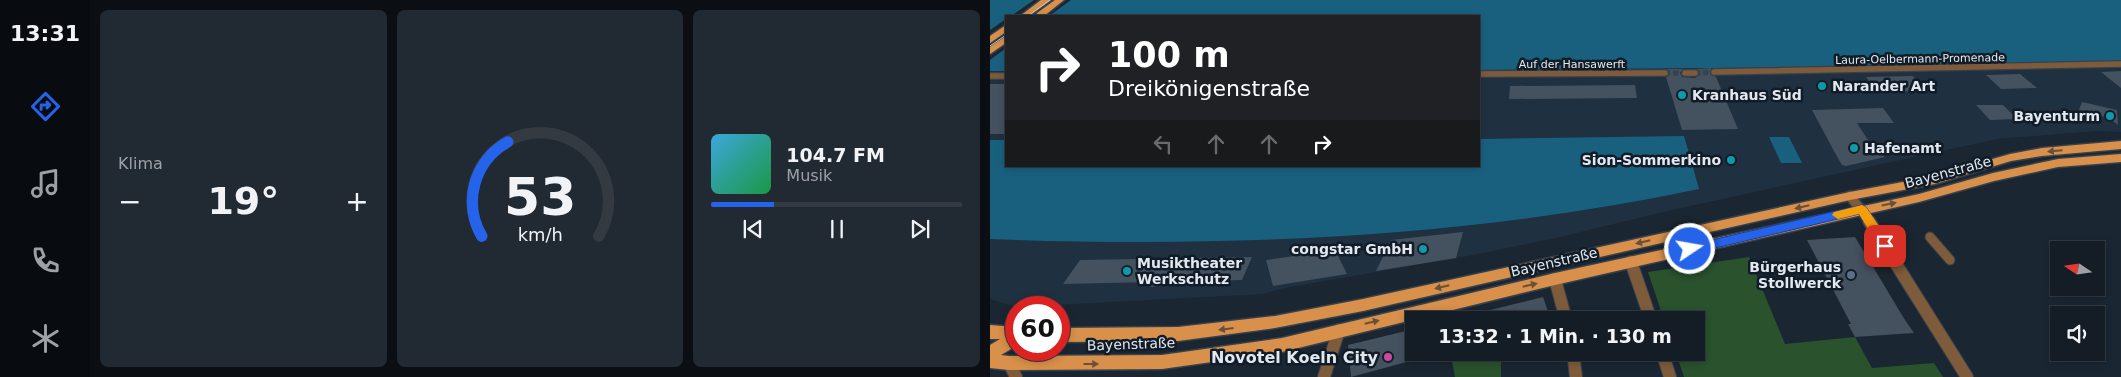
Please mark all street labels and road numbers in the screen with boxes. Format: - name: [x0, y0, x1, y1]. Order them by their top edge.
- street label: Laura-Oelbermann-Promenade: [1835, 51, 2005, 67]
- street label: Auf der Hansawerft: [1519, 58, 1626, 71]
- street label: Bayenstraße: [1903, 153, 1993, 191]
- street label: Bayenstraße: [1509, 244, 1599, 280]
- street label: Bayenstraße: [1086, 334, 1176, 354]

